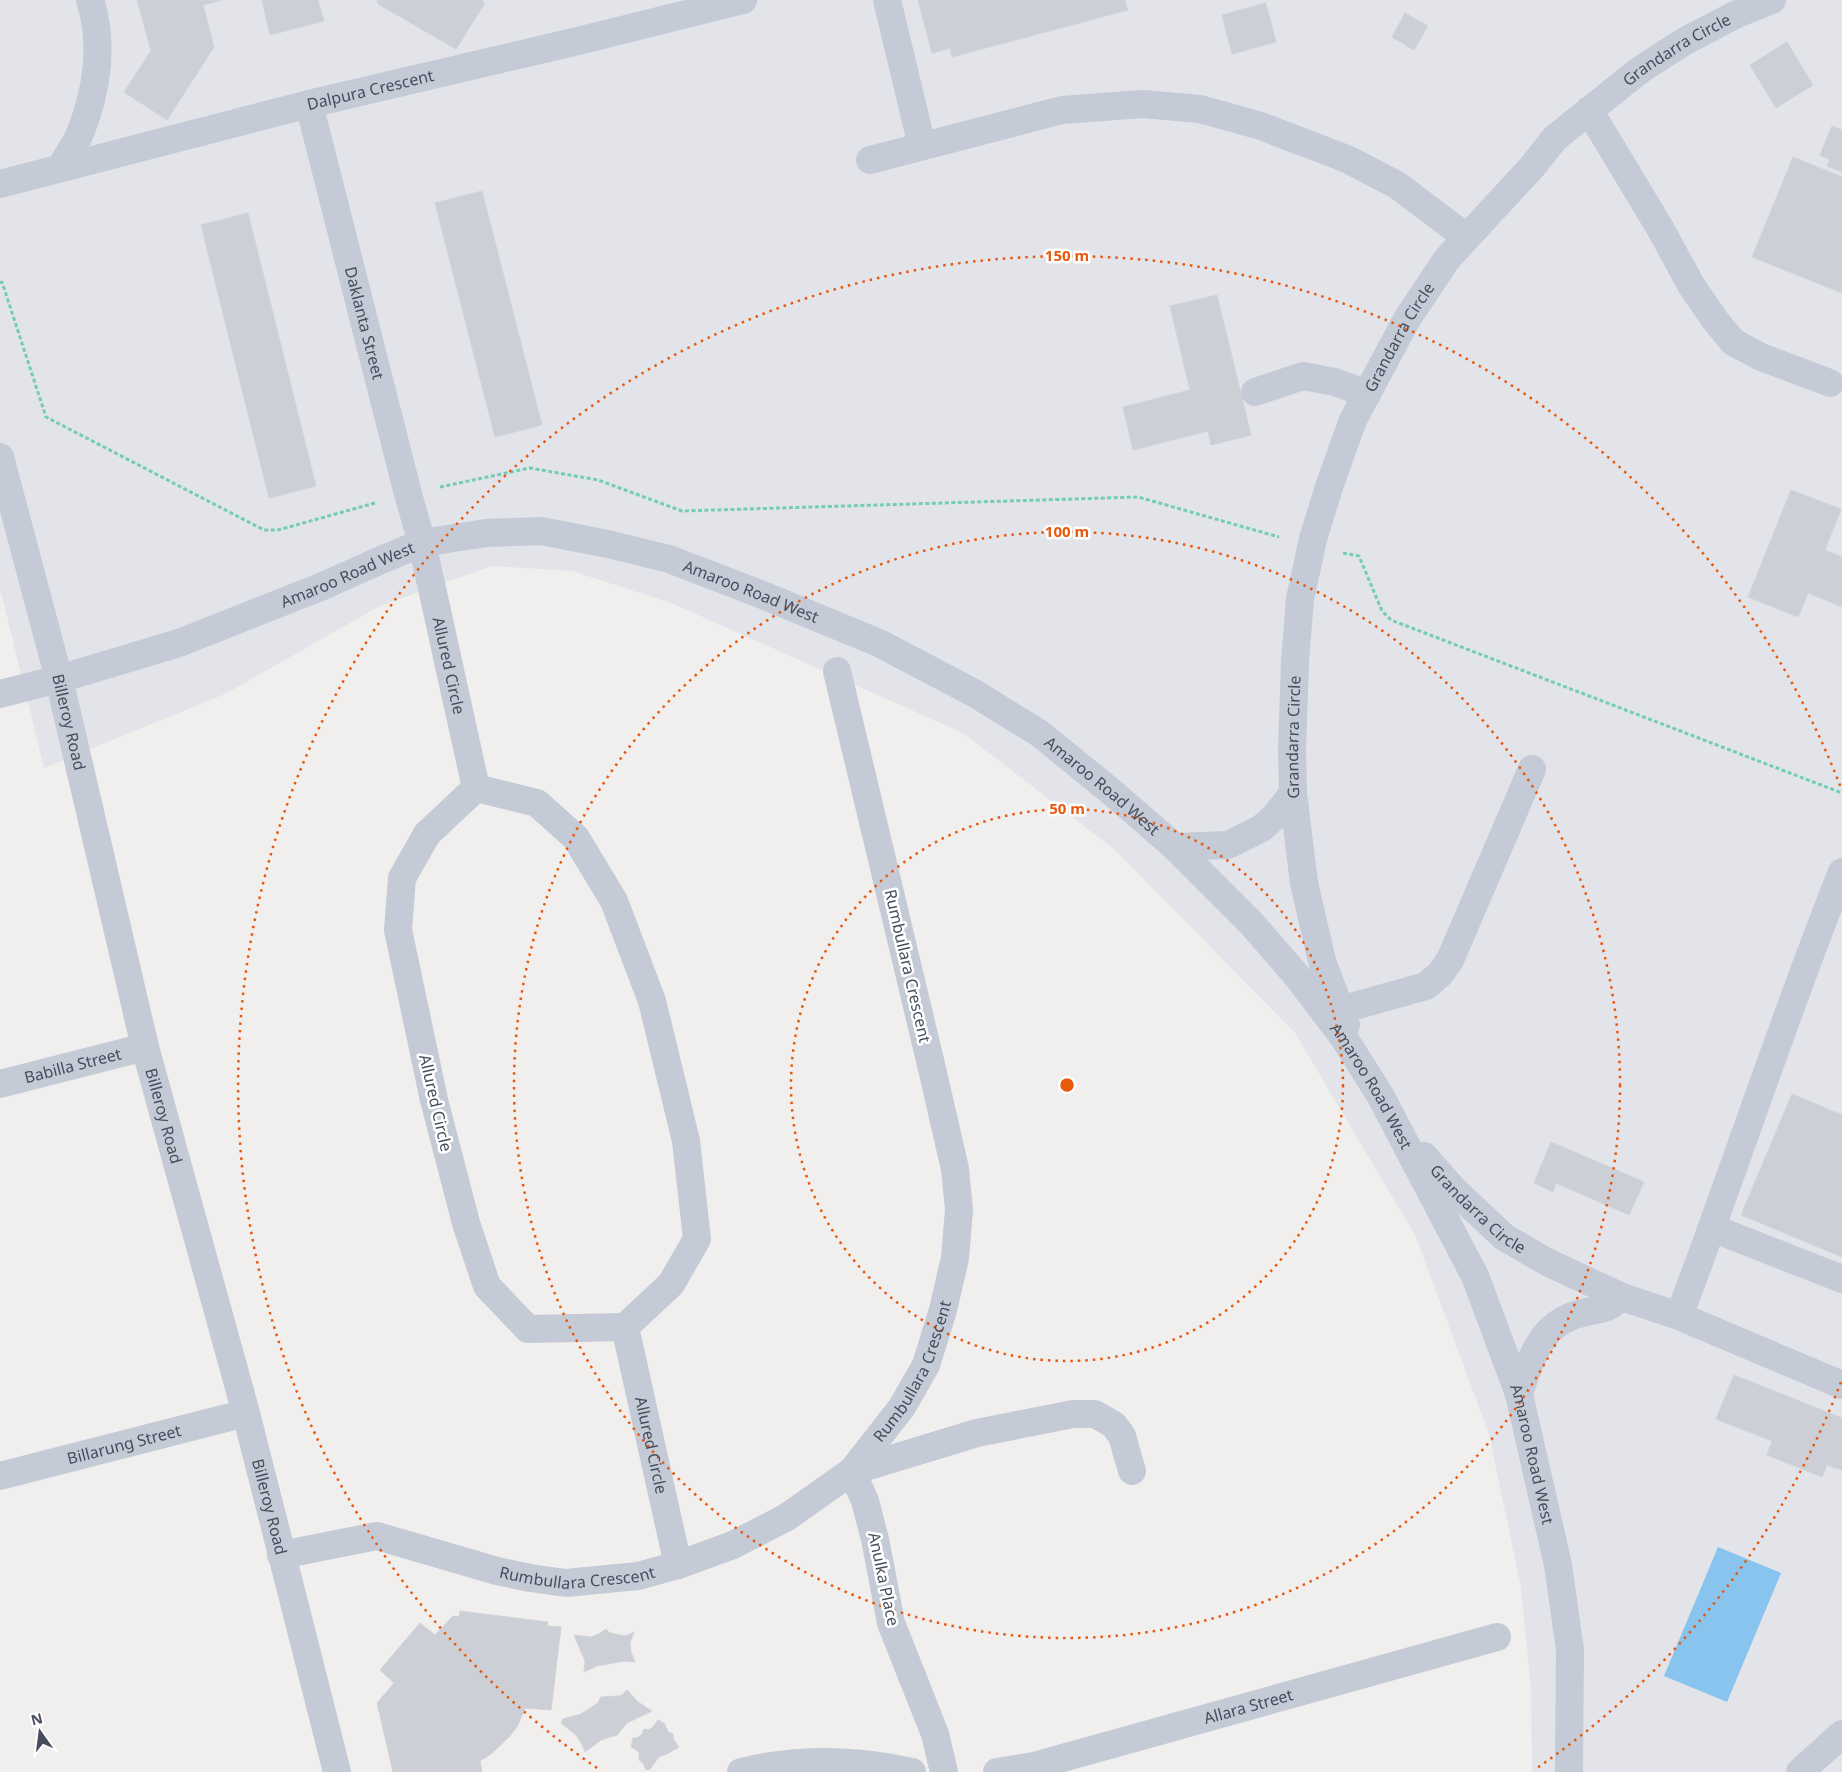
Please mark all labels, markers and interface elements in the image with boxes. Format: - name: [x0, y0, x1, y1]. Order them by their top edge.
- street label: Grandarra Circle: [1618, 8, 1734, 91]
- street label: Dalpura Crescent: [305, 64, 436, 115]
- text: 150 m: [1045, 245, 1089, 265]
- street label: Daklanta Street: [340, 264, 390, 382]
- street label: Grandarra Circle: [1359, 278, 1439, 396]
- text: 100 m: [1045, 521, 1089, 541]
- street label: Amaroo Road West: [277, 536, 418, 613]
- street label: Amaroo Road West: [680, 555, 822, 628]
- street label: Allured Circle: [428, 615, 470, 717]
- street label: Billeroy Road: [47, 672, 91, 773]
- street label: Grandarra Circle: [1281, 675, 1305, 799]
- street label: Amaroo Road West: [1040, 731, 1165, 840]
- text: 50 m: [1049, 798, 1085, 818]
- street label: Rumbullara Crescent: [880, 887, 936, 1045]
- street label: Amaroo Road West: [1325, 1018, 1418, 1153]
- street label: Babilla Street: [22, 1042, 124, 1088]
- street label: Allured Circle: [414, 1052, 458, 1154]
- street label: Billeroy Road: [140, 1065, 188, 1166]
- centre of rings: [1058, 1076, 1076, 1094]
- street label: Grandarra Circle: [1425, 1160, 1530, 1258]
- street label: Rumbullara Crescent: [868, 1298, 956, 1446]
- street label: Amaroo Road West: [1505, 1381, 1559, 1527]
- street label: Allured Circle: [630, 1394, 673, 1496]
- street label: Billarung Street: [65, 1419, 184, 1469]
- street label: Billeroy Road: [247, 1456, 293, 1557]
- street label: Anulka Place: [863, 1530, 905, 1628]
- street label: Rumbullara Crescent: [497, 1561, 658, 1595]
- street label: Allara Street: [1201, 1683, 1296, 1729]
- north arrow: [15, 1707, 65, 1757]
- text: N: [29, 1708, 45, 1729]

